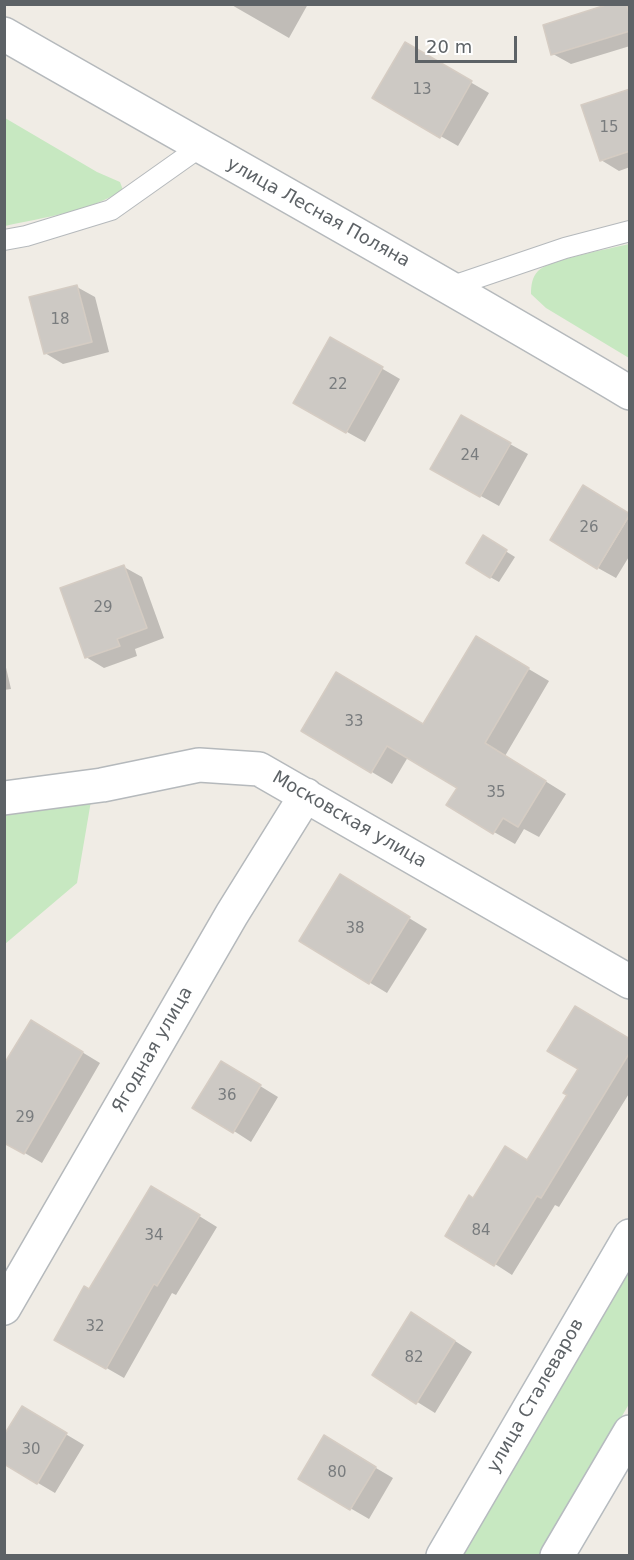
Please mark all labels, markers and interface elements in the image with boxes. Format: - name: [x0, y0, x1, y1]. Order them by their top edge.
- scale bar: [418, 24, 520, 62]
- text: 20 m: [426, 36, 472, 57]
- house number: 13: [412, 81, 432, 99]
- house number: 15: [599, 119, 619, 137]
- street label: улица Лесная Поляна: [223, 154, 413, 272]
- house number: 18: [50, 311, 70, 329]
- house number: 22: [328, 376, 348, 394]
- house number: 24: [460, 447, 480, 465]
- house number: 26: [579, 519, 599, 537]
- house number: 29: [93, 599, 113, 617]
- house number: 33: [344, 713, 364, 731]
- street label: Московская улица: [268, 767, 430, 873]
- house number: 35: [486, 784, 506, 802]
- house number: 38: [345, 920, 365, 938]
- street label: Ягодная улица: [108, 983, 198, 1117]
- house number: 36: [217, 1087, 237, 1105]
- house number: 29: [15, 1109, 35, 1127]
- house number: 84: [471, 1222, 491, 1240]
- house number: 34: [144, 1227, 164, 1245]
- street label: улица Сталеваров: [483, 1315, 589, 1477]
- house number: 32: [85, 1318, 105, 1336]
- house number: 82: [404, 1349, 424, 1367]
- house number: 30: [21, 1441, 41, 1459]
- house number: 80: [327, 1464, 347, 1482]

